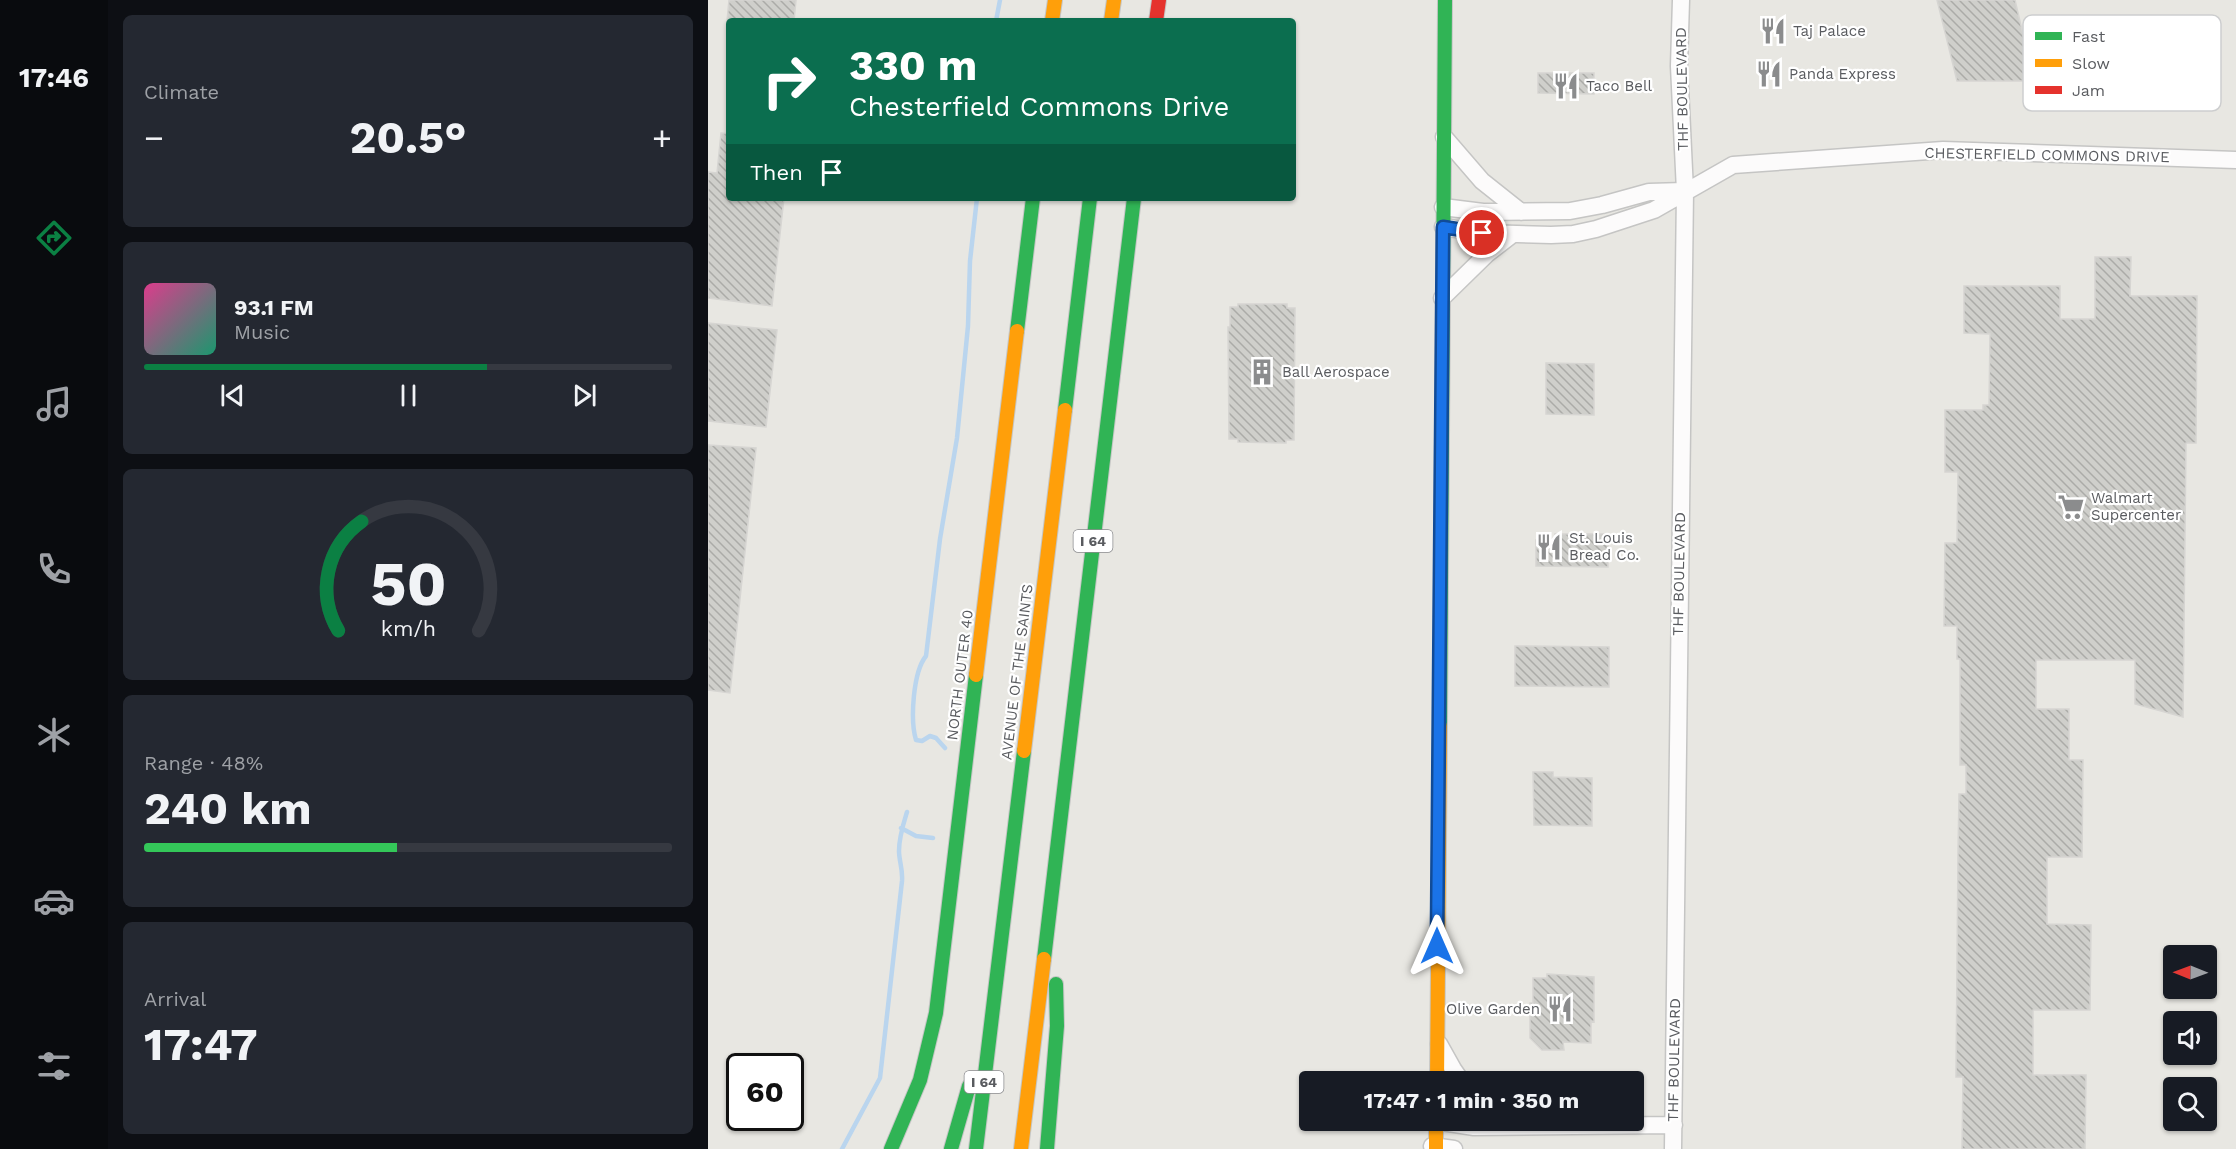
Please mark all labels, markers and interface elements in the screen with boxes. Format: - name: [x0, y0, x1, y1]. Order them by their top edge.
- legend: [2023, 15, 2221, 111]
- restaurant icon: Taj Palace: [1758, 16, 1788, 46]
- place label: Taj Palace: [1793, 22, 1866, 40]
- street label: THF BOULEVARD: [1672, 27, 1692, 151]
- text: Fast: [2072, 27, 2105, 46]
- text: 330 m: [849, 41, 977, 90]
- icon: right: [750, 42, 828, 120]
- text: Slow: [2072, 54, 2110, 73]
- restaurant icon: Panda Express: [1754, 59, 1784, 89]
- text: 17:46: [19, 62, 89, 94]
- place label: Panda Express: [1789, 65, 1896, 83]
- restaurant icon: Taco Bell: [1551, 71, 1581, 101]
- place label: Taco Bell: [1586, 77, 1653, 95]
- text: Climate: [144, 80, 219, 104]
- text: Jam: [2072, 81, 2105, 100]
- text: Chesterfield Commons Drive: [849, 91, 1229, 123]
- text: 20.5°: [350, 111, 466, 164]
- text: −: [144, 118, 164, 157]
- text: +: [652, 118, 672, 157]
- street label: CHESTERFIELD COMMONS DRIVE: [1924, 144, 2170, 166]
- icon: arrive: [815, 156, 848, 189]
- text: Then: [750, 160, 803, 185]
- pin: [1456, 207, 1507, 258]
- icon: arrive: [1465, 216, 1498, 249]
- icon: directions: [33, 217, 75, 259]
- text: 93.1 FM: [234, 295, 314, 320]
- text: Music: [234, 320, 290, 344]
- building icon: Ball Aerospace: [1247, 357, 1277, 387]
- place label: Ball Aerospace: [1282, 363, 1390, 381]
- icon: previous: [216, 379, 249, 412]
- icon: pause: [392, 379, 425, 412]
- icon: next: [568, 379, 601, 412]
- icon: music: [33, 383, 75, 425]
- place label: Walmart Supercenter: [2091, 489, 2181, 524]
- supermarket icon: Walmart Supercenter: [2056, 492, 2086, 522]
- street label: THF BOULEVARD: [1669, 512, 1689, 636]
- place label: St. Louis Bread Co.: [1569, 529, 1639, 564]
- road number: I 64: [1074, 530, 1112, 552]
- restaurant icon: St. Louis Bread Co.: [1534, 532, 1564, 562]
- icon: phone: [33, 548, 75, 590]
- text: 50: [370, 548, 446, 621]
- street label: AVENUE OF THE SAINTS: [997, 583, 1037, 761]
- street label: NORTH OUTER 40: [943, 609, 977, 741]
- text: km/h: [380, 617, 436, 642]
- icon: climate: [33, 714, 75, 756]
- text: Range · 48%: [144, 751, 263, 775]
- text: 240 km: [144, 782, 312, 835]
- icon: car: [33, 880, 75, 922]
- position arrow: [1405, 914, 1469, 978]
- north arrow: [2163, 945, 2217, 999]
- map controls: [2163, 945, 2217, 1131]
- text: Arrival: [144, 987, 206, 1011]
- restaurant icon: Olive Garden: [1545, 994, 1575, 1024]
- street label: THF BOULEVARD: [1664, 998, 1684, 1122]
- place label: Olive Garden: [1446, 1000, 1540, 1018]
- button: sound: [2163, 1011, 2217, 1065]
- text: 17:47: [144, 1018, 258, 1071]
- icon: filters: [33, 1045, 75, 1087]
- speed limit sign: 60: [726, 1053, 804, 1131]
- road number: I 64: [964, 1071, 1004, 1093]
- button: search: [2163, 1077, 2217, 1131]
- text: 17:47 · 1 min · 350 m: [1364, 1088, 1579, 1113]

